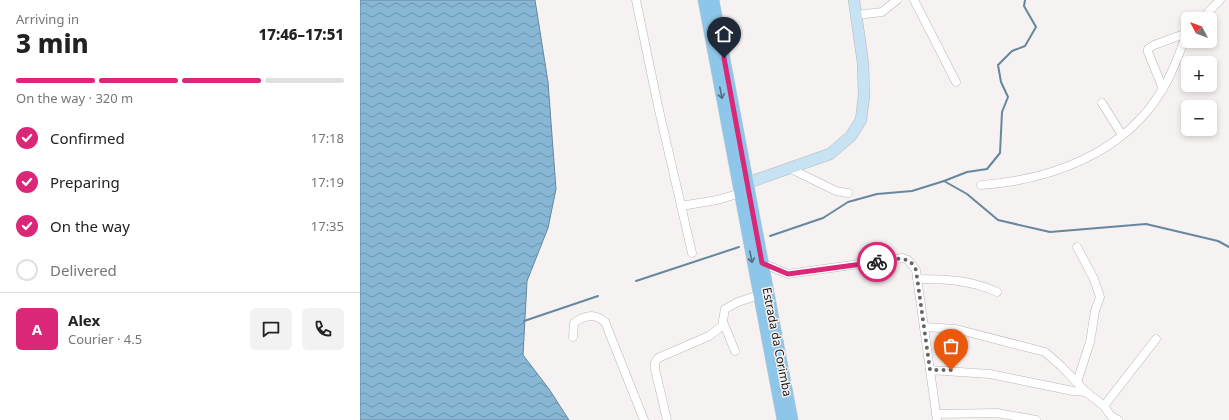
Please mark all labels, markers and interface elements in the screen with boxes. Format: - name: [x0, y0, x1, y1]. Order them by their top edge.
- text: Arriving in: [16, 10, 79, 28]
- north arrow: [1181, 12, 1217, 48]
- map controls: [1181, 12, 1217, 136]
- pin: [707, 17, 741, 58]
- icon: home: [713, 23, 735, 45]
- text: 17:46–17:51: [259, 24, 344, 44]
- text: 3 min: [16, 25, 89, 61]
- button: +: [1181, 56, 1217, 92]
- one-way arrow: [717, 87, 725, 100]
- text: On the way · 320 m: [16, 89, 133, 107]
- button: −: [1181, 100, 1217, 136]
- icon: check: [16, 127, 38, 149]
- text: Confirmed: [50, 128, 125, 148]
- text: 17:18: [311, 129, 344, 147]
- icon: check: [16, 171, 38, 193]
- text: Preparing: [50, 172, 120, 192]
- text: 17:19: [311, 173, 344, 191]
- icon: check: [16, 215, 38, 237]
- text: On the way: [50, 216, 130, 236]
- text: 17:35: [311, 217, 344, 235]
- courier: [857, 242, 897, 282]
- one-way arrow: [748, 250, 756, 263]
- icon: bike: [866, 251, 888, 273]
- text: Delivered: [50, 260, 117, 280]
- street label: Estrada da Corimba: [759, 286, 796, 398]
- button: chat: [250, 308, 292, 350]
- button: phone: [302, 308, 344, 350]
- text: Alex: [68, 310, 100, 330]
- text: A: [32, 319, 42, 339]
- pin: [934, 329, 968, 370]
- text: Courier · 4.5: [68, 330, 142, 348]
- icon: bag: [940, 335, 962, 357]

